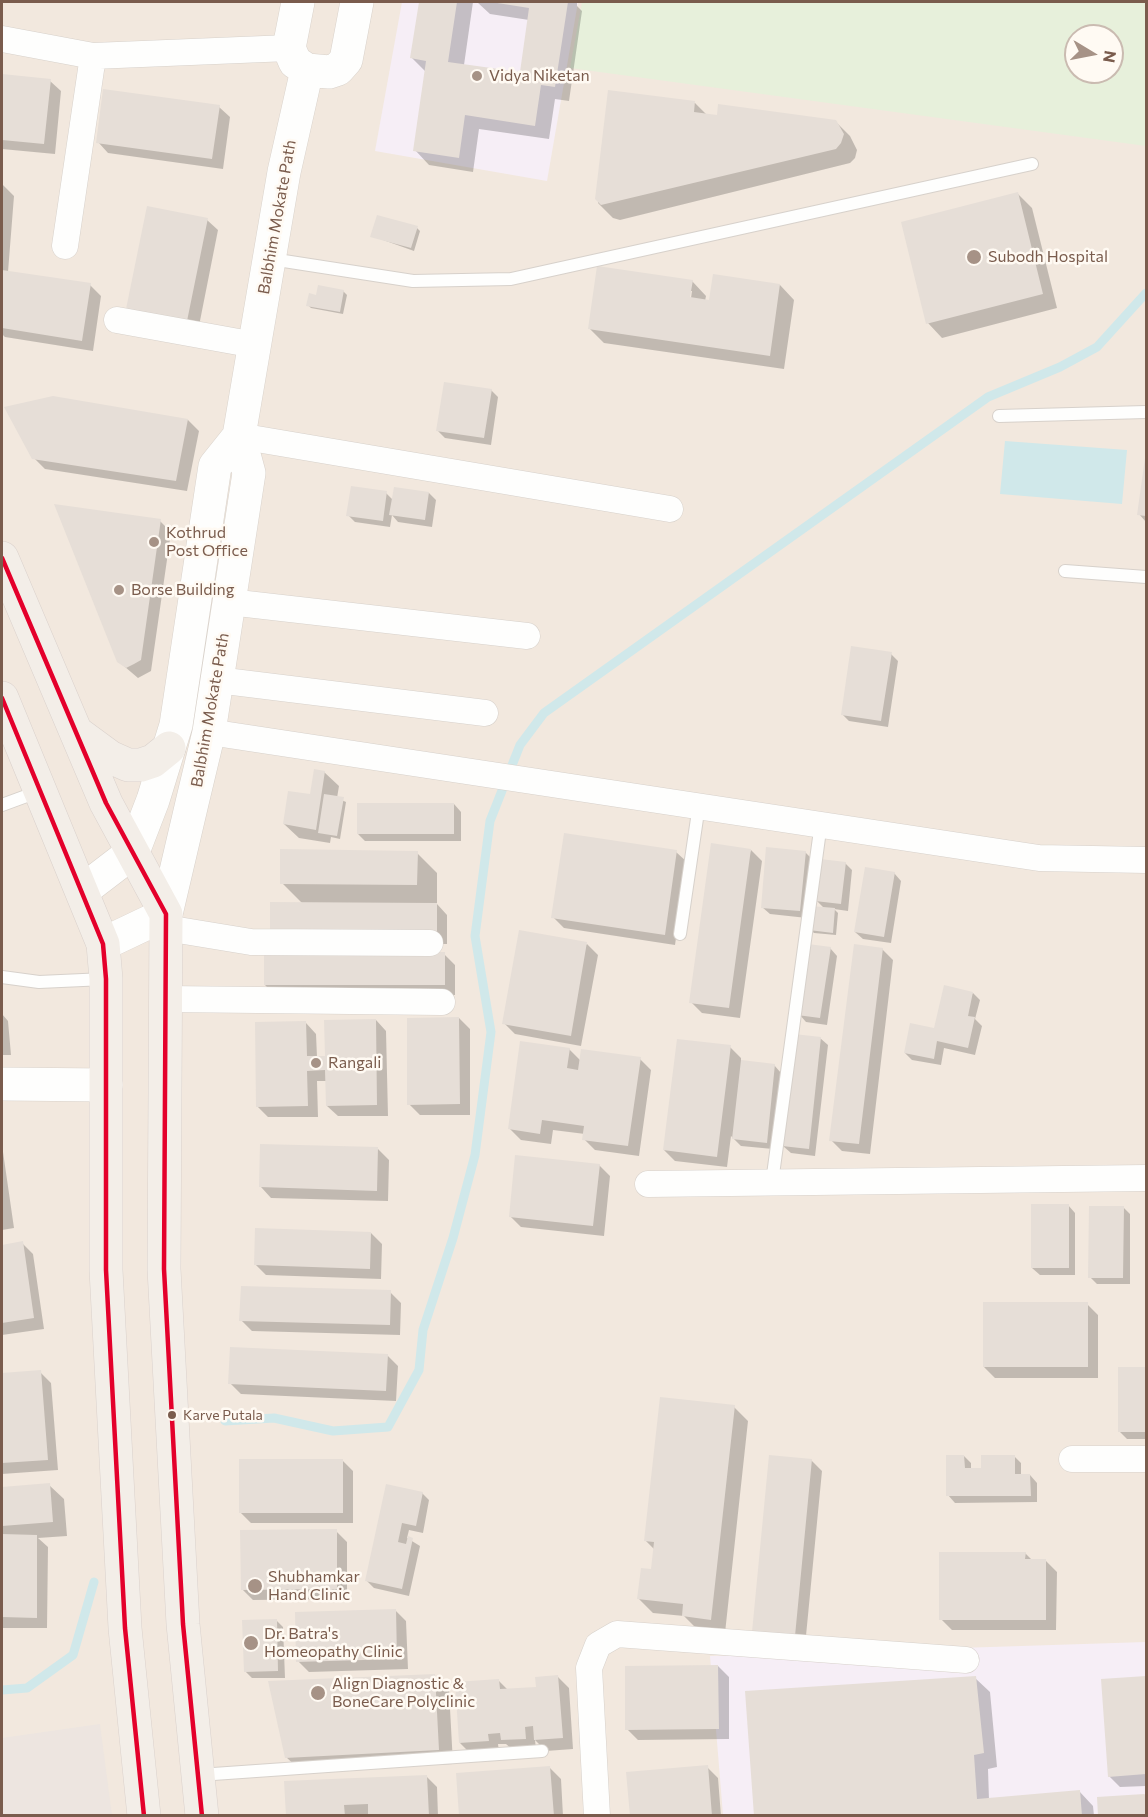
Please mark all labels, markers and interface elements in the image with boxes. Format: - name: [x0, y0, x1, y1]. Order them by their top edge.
- north arrow: [1064, 24, 1124, 84]
- text: N: [1100, 49, 1121, 64]
- place label: Vidya Niketan: [489, 66, 590, 86]
- marker: Vidya Niketan: [470, 69, 484, 83]
- street label: Balbhim Mokate Path: [254, 138, 300, 296]
- place label: Subodh Hospital: [988, 247, 1108, 267]
- marker: Subodh Hospital: [965, 248, 983, 266]
- place label: Kothrud Post Office: [166, 523, 248, 561]
- marker: Kothrud Post Office: [147, 535, 161, 549]
- place label: Borse Building: [131, 580, 234, 600]
- marker: Borse Building: [112, 583, 126, 597]
- street label: Balbhim Mokate Path: [187, 631, 233, 789]
- place label: Rangali: [328, 1053, 381, 1073]
- marker: Rangali: [309, 1056, 323, 1070]
- place label: Karve Putala: [183, 1407, 263, 1423]
- marker: Karve Putala: [166, 1409, 178, 1421]
- place label: Shubhamkar Hand Clinic: [268, 1567, 360, 1605]
- marker: Shubhamkar Hand Clinic: [246, 1577, 264, 1595]
- place label: Dr. Batra's Homeopathy Clinic: [264, 1624, 403, 1662]
- marker: Dr. Batra's Homeopathy Clinic: [242, 1634, 260, 1652]
- place label: Align Diagnostic & BoneCare Polyclinic: [332, 1674, 475, 1712]
- marker: Align Diagnostic & BoneCare Polyclinic: [309, 1684, 327, 1702]

